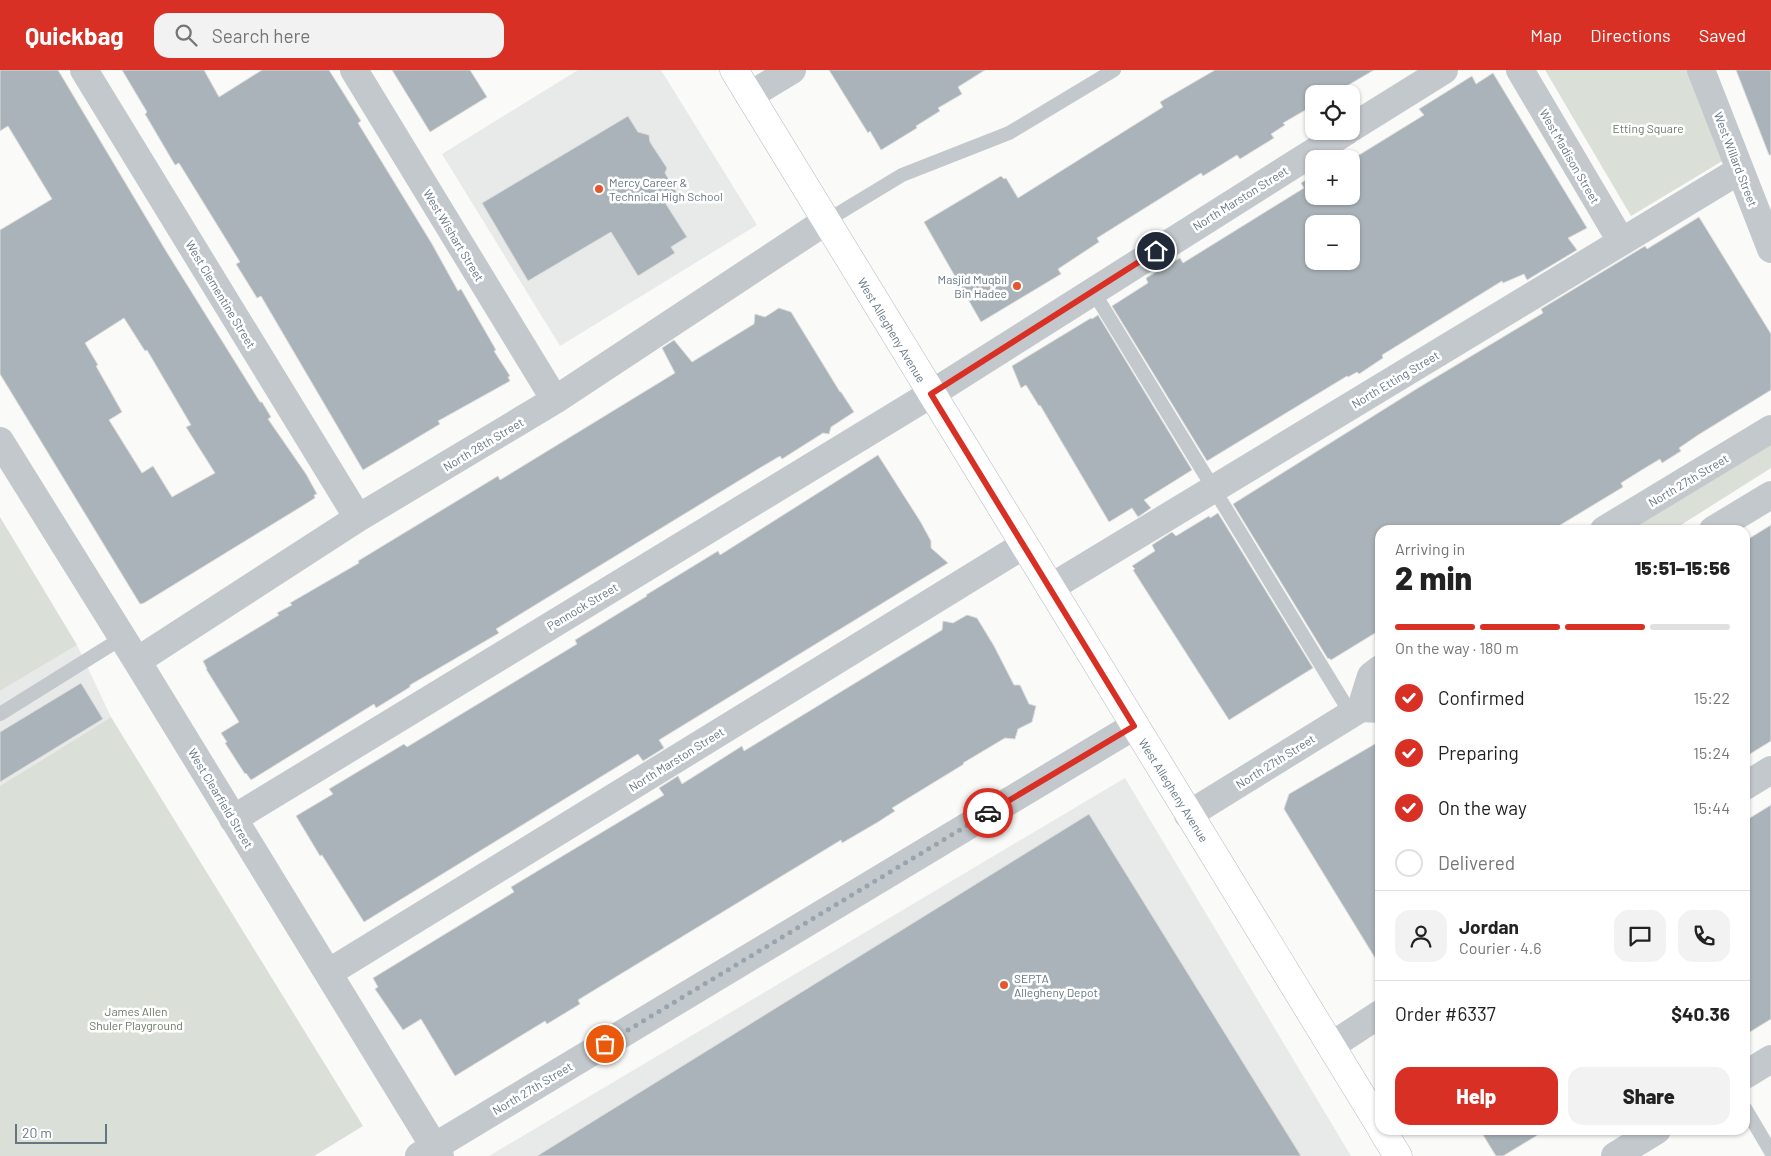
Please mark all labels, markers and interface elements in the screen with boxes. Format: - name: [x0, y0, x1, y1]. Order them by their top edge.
- search box: [154, 13, 504, 58]
- text: Quickbag: [25, 21, 124, 50]
- icon: search: [172, 21, 200, 49]
- text: Search here: [212, 24, 310, 47]
- text: Map: [1530, 24, 1562, 46]
- text: Directions: [1590, 24, 1671, 46]
- text: Saved: [1699, 24, 1746, 46]
- map controls: [1305, 85, 1360, 270]
- button: locate: [1305, 85, 1360, 140]
- street label: West Madison Street: [1537, 106, 1603, 206]
- street label: West Willard Street: [1712, 110, 1760, 208]
- park label: Etting Square: [1612, 121, 1684, 135]
- button: +: [1305, 150, 1360, 205]
- street label: North Marston Street: [1190, 163, 1290, 233]
- place label: Mercy Career & Technical High School: [609, 175, 723, 203]
- marker: Mercy Career & Technical High School: [593, 183, 605, 195]
- street label: West Wishart Street: [421, 186, 487, 284]
- button: −: [1305, 215, 1360, 270]
- pin: [1135, 230, 1177, 272]
- icon: home: [1142, 237, 1170, 265]
- street label: West Clementine Street: [183, 238, 259, 350]
- place label: Masjid Muqbil Bin Hadee: [938, 272, 1007, 300]
- street label: West Allegheny Avenue: [855, 275, 929, 385]
- marker: Masjid Muqbil Bin Hadee: [1011, 280, 1023, 292]
- street label: North Etting Street: [1349, 347, 1441, 411]
- street label: North 28th Street: [440, 415, 526, 473]
- street label: North 27th Street: [1646, 451, 1730, 509]
- text: Arriving in: [1395, 539, 1465, 558]
- text: 15:51–15:56: [1635, 556, 1730, 579]
- text: 2 min: [1395, 558, 1472, 596]
- street label: Pennock Street: [544, 579, 620, 633]
- text: On the way · 180 m: [1395, 638, 1519, 657]
- icon: check: [1395, 684, 1423, 712]
- text: Confirmed: [1438, 686, 1525, 709]
- text: 15:22: [1694, 688, 1730, 707]
- street label: North Marston Street: [626, 724, 726, 794]
- street label: North 27th Street: [1233, 731, 1317, 791]
- street label: West Allegheny Avenue: [1136, 736, 1212, 844]
- icon: check: [1395, 739, 1423, 767]
- text: Preparing: [1438, 741, 1519, 764]
- text: 15:24: [1693, 743, 1730, 762]
- street label: West Clearfield Street: [186, 746, 256, 850]
- courier: [963, 788, 1013, 838]
- icon: check: [1395, 794, 1423, 822]
- text: On the way: [1438, 796, 1527, 819]
- text: 15:44: [1693, 798, 1730, 817]
- icon: car: [974, 799, 1002, 827]
- text: Delivered: [1438, 851, 1515, 874]
- button: person: [1395, 910, 1447, 962]
- button: chat: [1614, 910, 1666, 962]
- button: phone: [1678, 910, 1730, 962]
- text: Jordan: [1459, 915, 1519, 938]
- text: Courier · 4.6: [1459, 938, 1542, 957]
- place label: SEPTA Allegheny Depot: [1014, 971, 1098, 999]
- marker: SEPTA Allegheny Depot: [998, 979, 1010, 991]
- text: Order #6337: [1395, 1002, 1496, 1025]
- text: $40.36: [1671, 1002, 1730, 1025]
- park label: James Allen Shuler Playground: [89, 1004, 183, 1032]
- pin: [584, 1023, 626, 1065]
- icon: bag: [591, 1030, 619, 1058]
- street label: North 27th Street: [490, 1059, 574, 1117]
- button: Help: [1395, 1067, 1558, 1125]
- button: Share: [1568, 1067, 1730, 1125]
- scale bar: [15, 1121, 108, 1144]
- text: 20 m: [22, 1124, 52, 1141]

